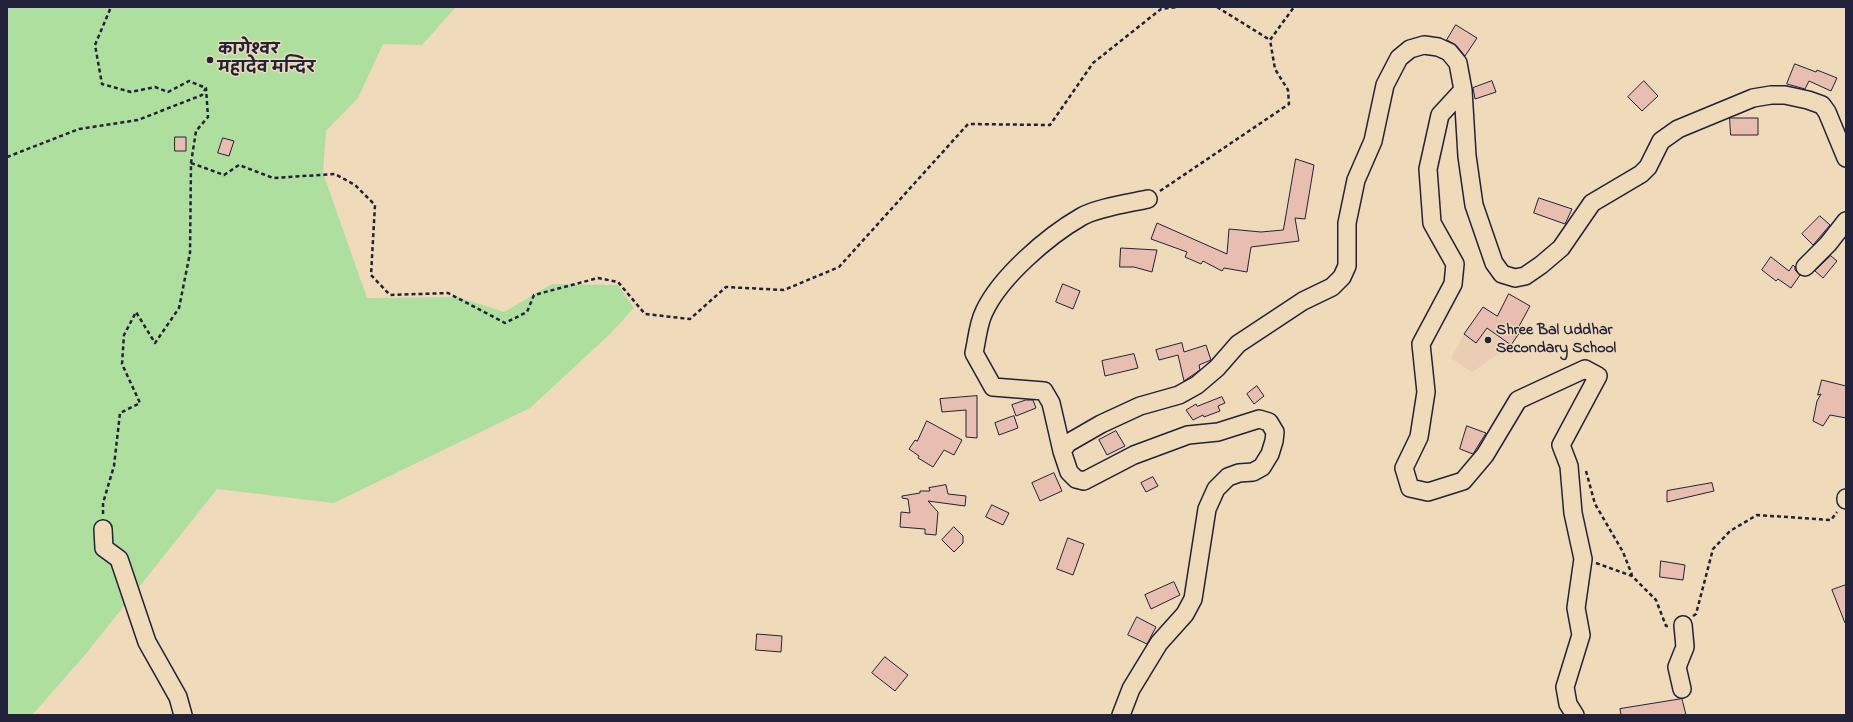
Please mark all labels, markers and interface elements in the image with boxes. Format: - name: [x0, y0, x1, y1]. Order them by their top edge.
- place label: कागेश्वर महादेव मन्दिर: [218, 41, 315, 79]
- marker: कागेश्वर महादेव मन्दिर: [205, 55, 215, 65]
- place label: Shree Bal Uddhar Secondary School: [1496, 321, 1616, 359]
- marker: Shree Bal Uddhar Secondary School: [1483, 335, 1493, 345]

